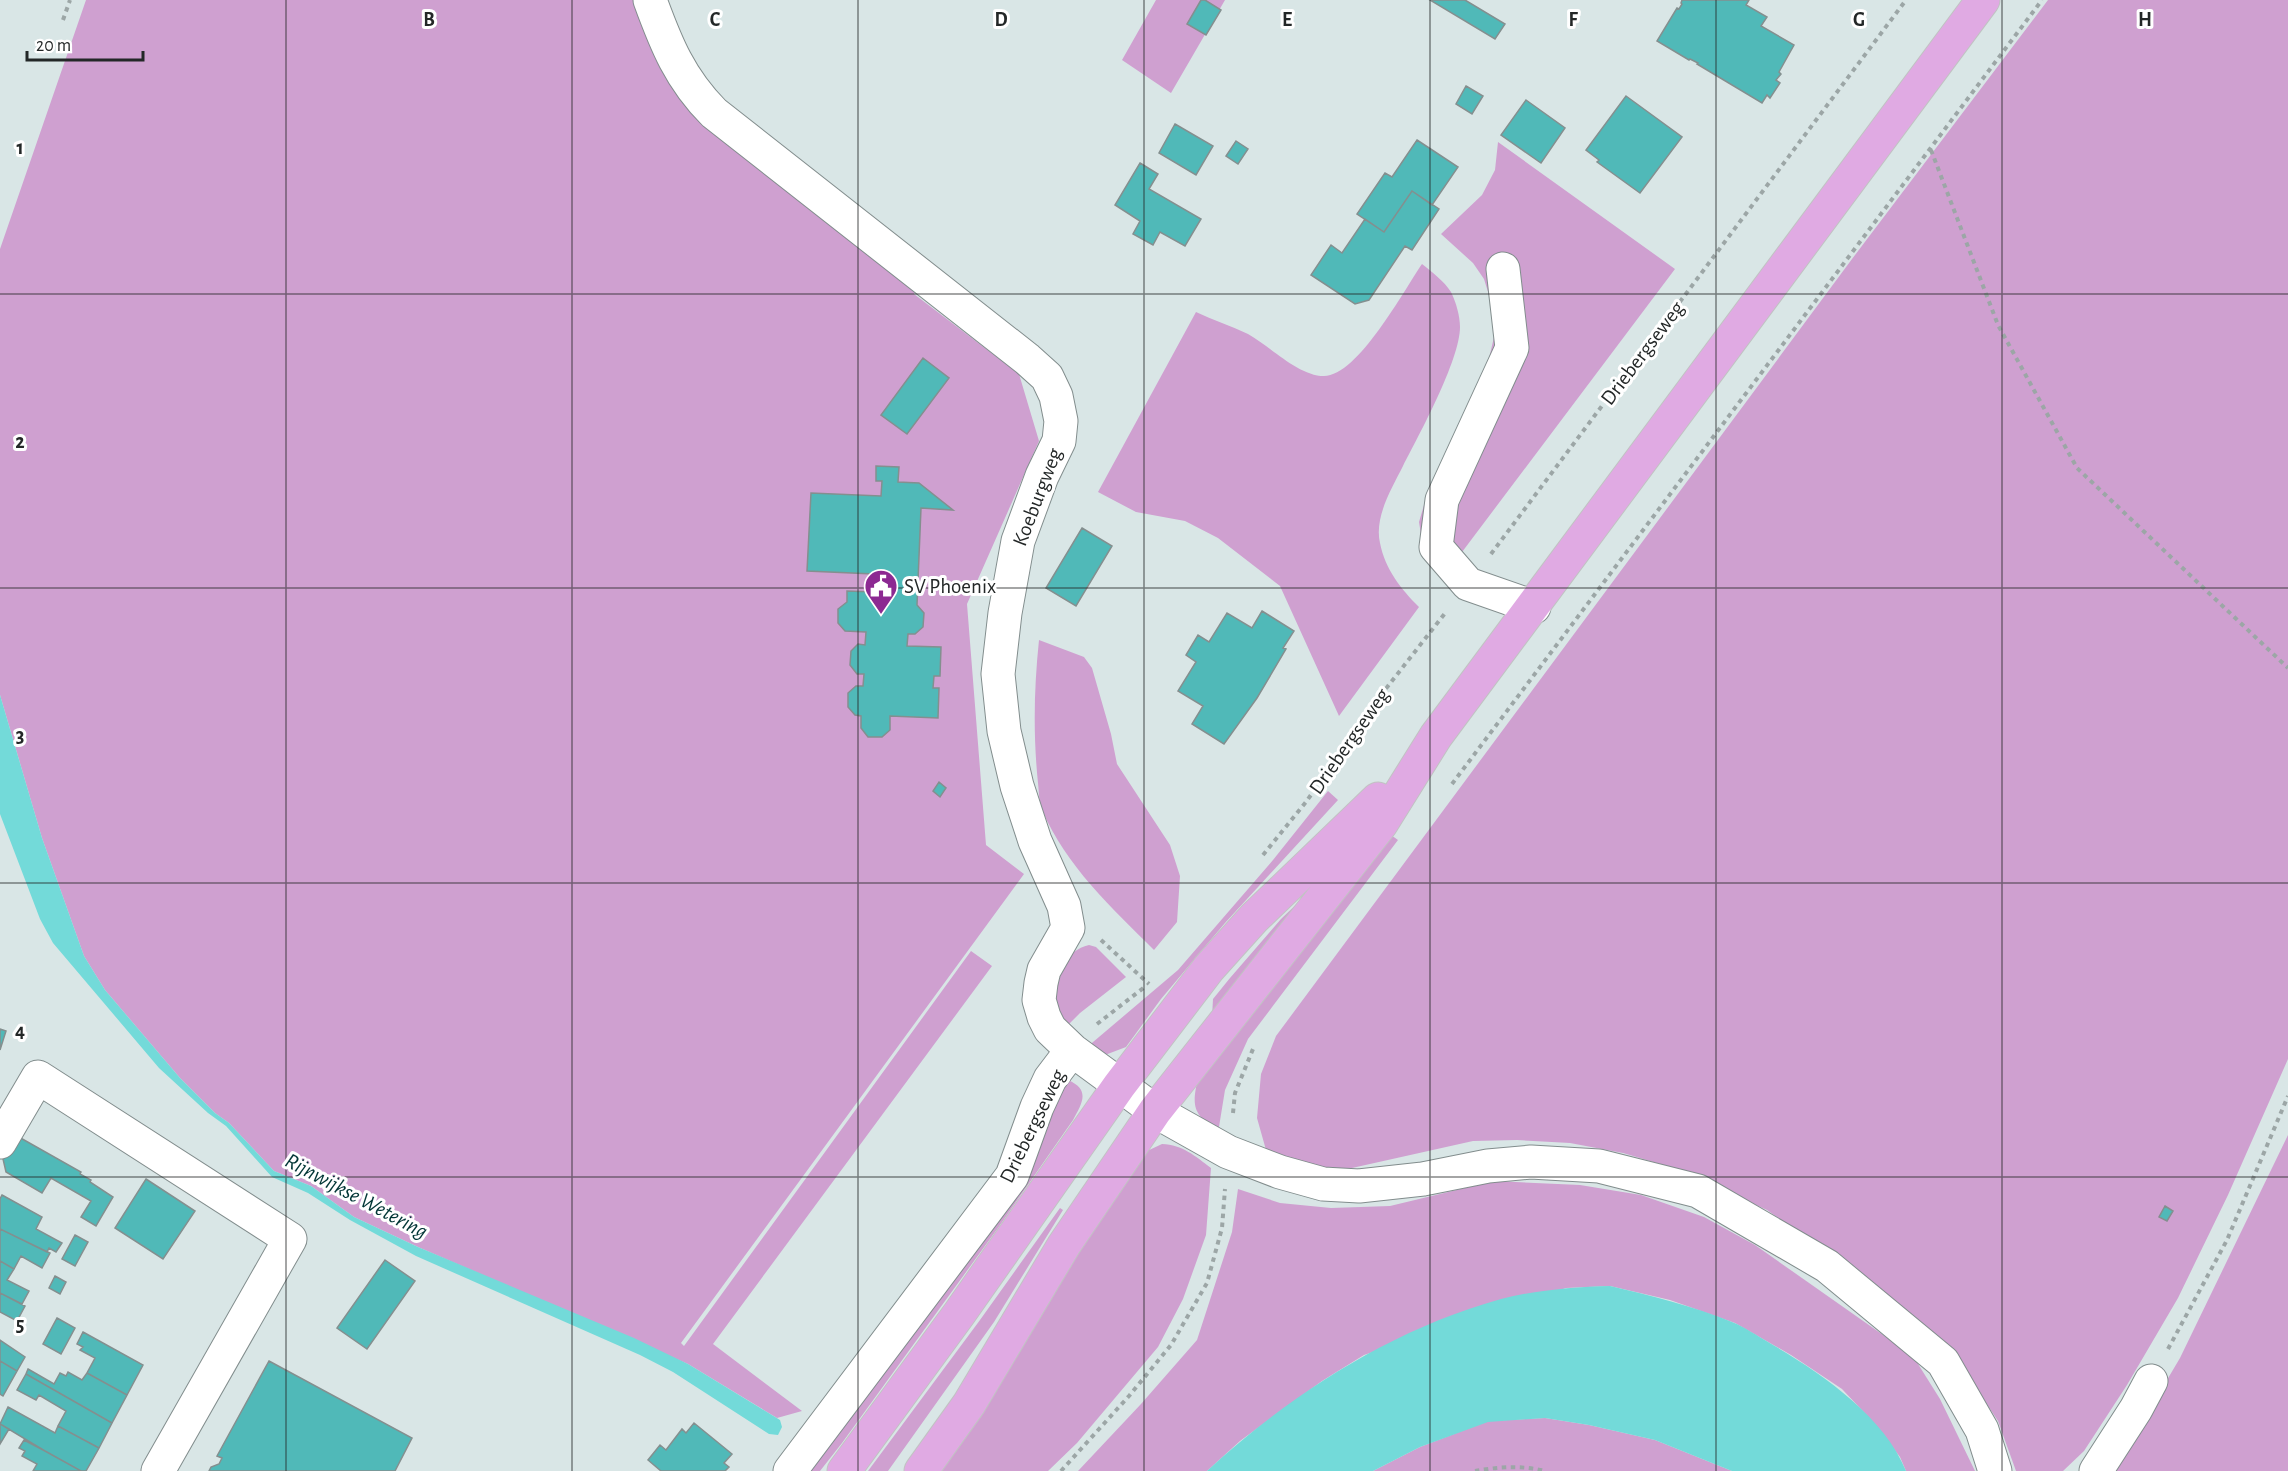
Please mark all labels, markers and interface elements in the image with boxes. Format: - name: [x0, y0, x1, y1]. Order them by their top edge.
- text: B: [423, 10, 435, 30]
- text: C: [710, 10, 721, 30]
- text: D: [994, 10, 1008, 30]
- text: E: [1282, 10, 1292, 30]
- text: F: [1568, 10, 1578, 30]
- text: G: [1853, 10, 1865, 30]
- text: H: [2138, 10, 2152, 30]
- scale bar: [27, 24, 142, 62]
- text: 20 m: [36, 37, 71, 55]
- text: 1: [16, 138, 24, 158]
- street label: Driebergseweg: [1597, 297, 1688, 409]
- text: 2: [15, 432, 25, 452]
- street label: Koeburgweg: [1009, 445, 1066, 549]
- public building icon: SV Phoenix: [863, 568, 899, 615]
- place label: SV Phoenix: [904, 576, 996, 597]
- street label: Driebergseweg: [1305, 684, 1394, 798]
- text: 3: [16, 726, 24, 746]
- text: 4: [15, 1021, 25, 1041]
- street label: Driebergseweg: [996, 1065, 1069, 1186]
- water label: Rijnwijkse Wetering: [282, 1149, 431, 1243]
- text: 5: [16, 1315, 24, 1335]

